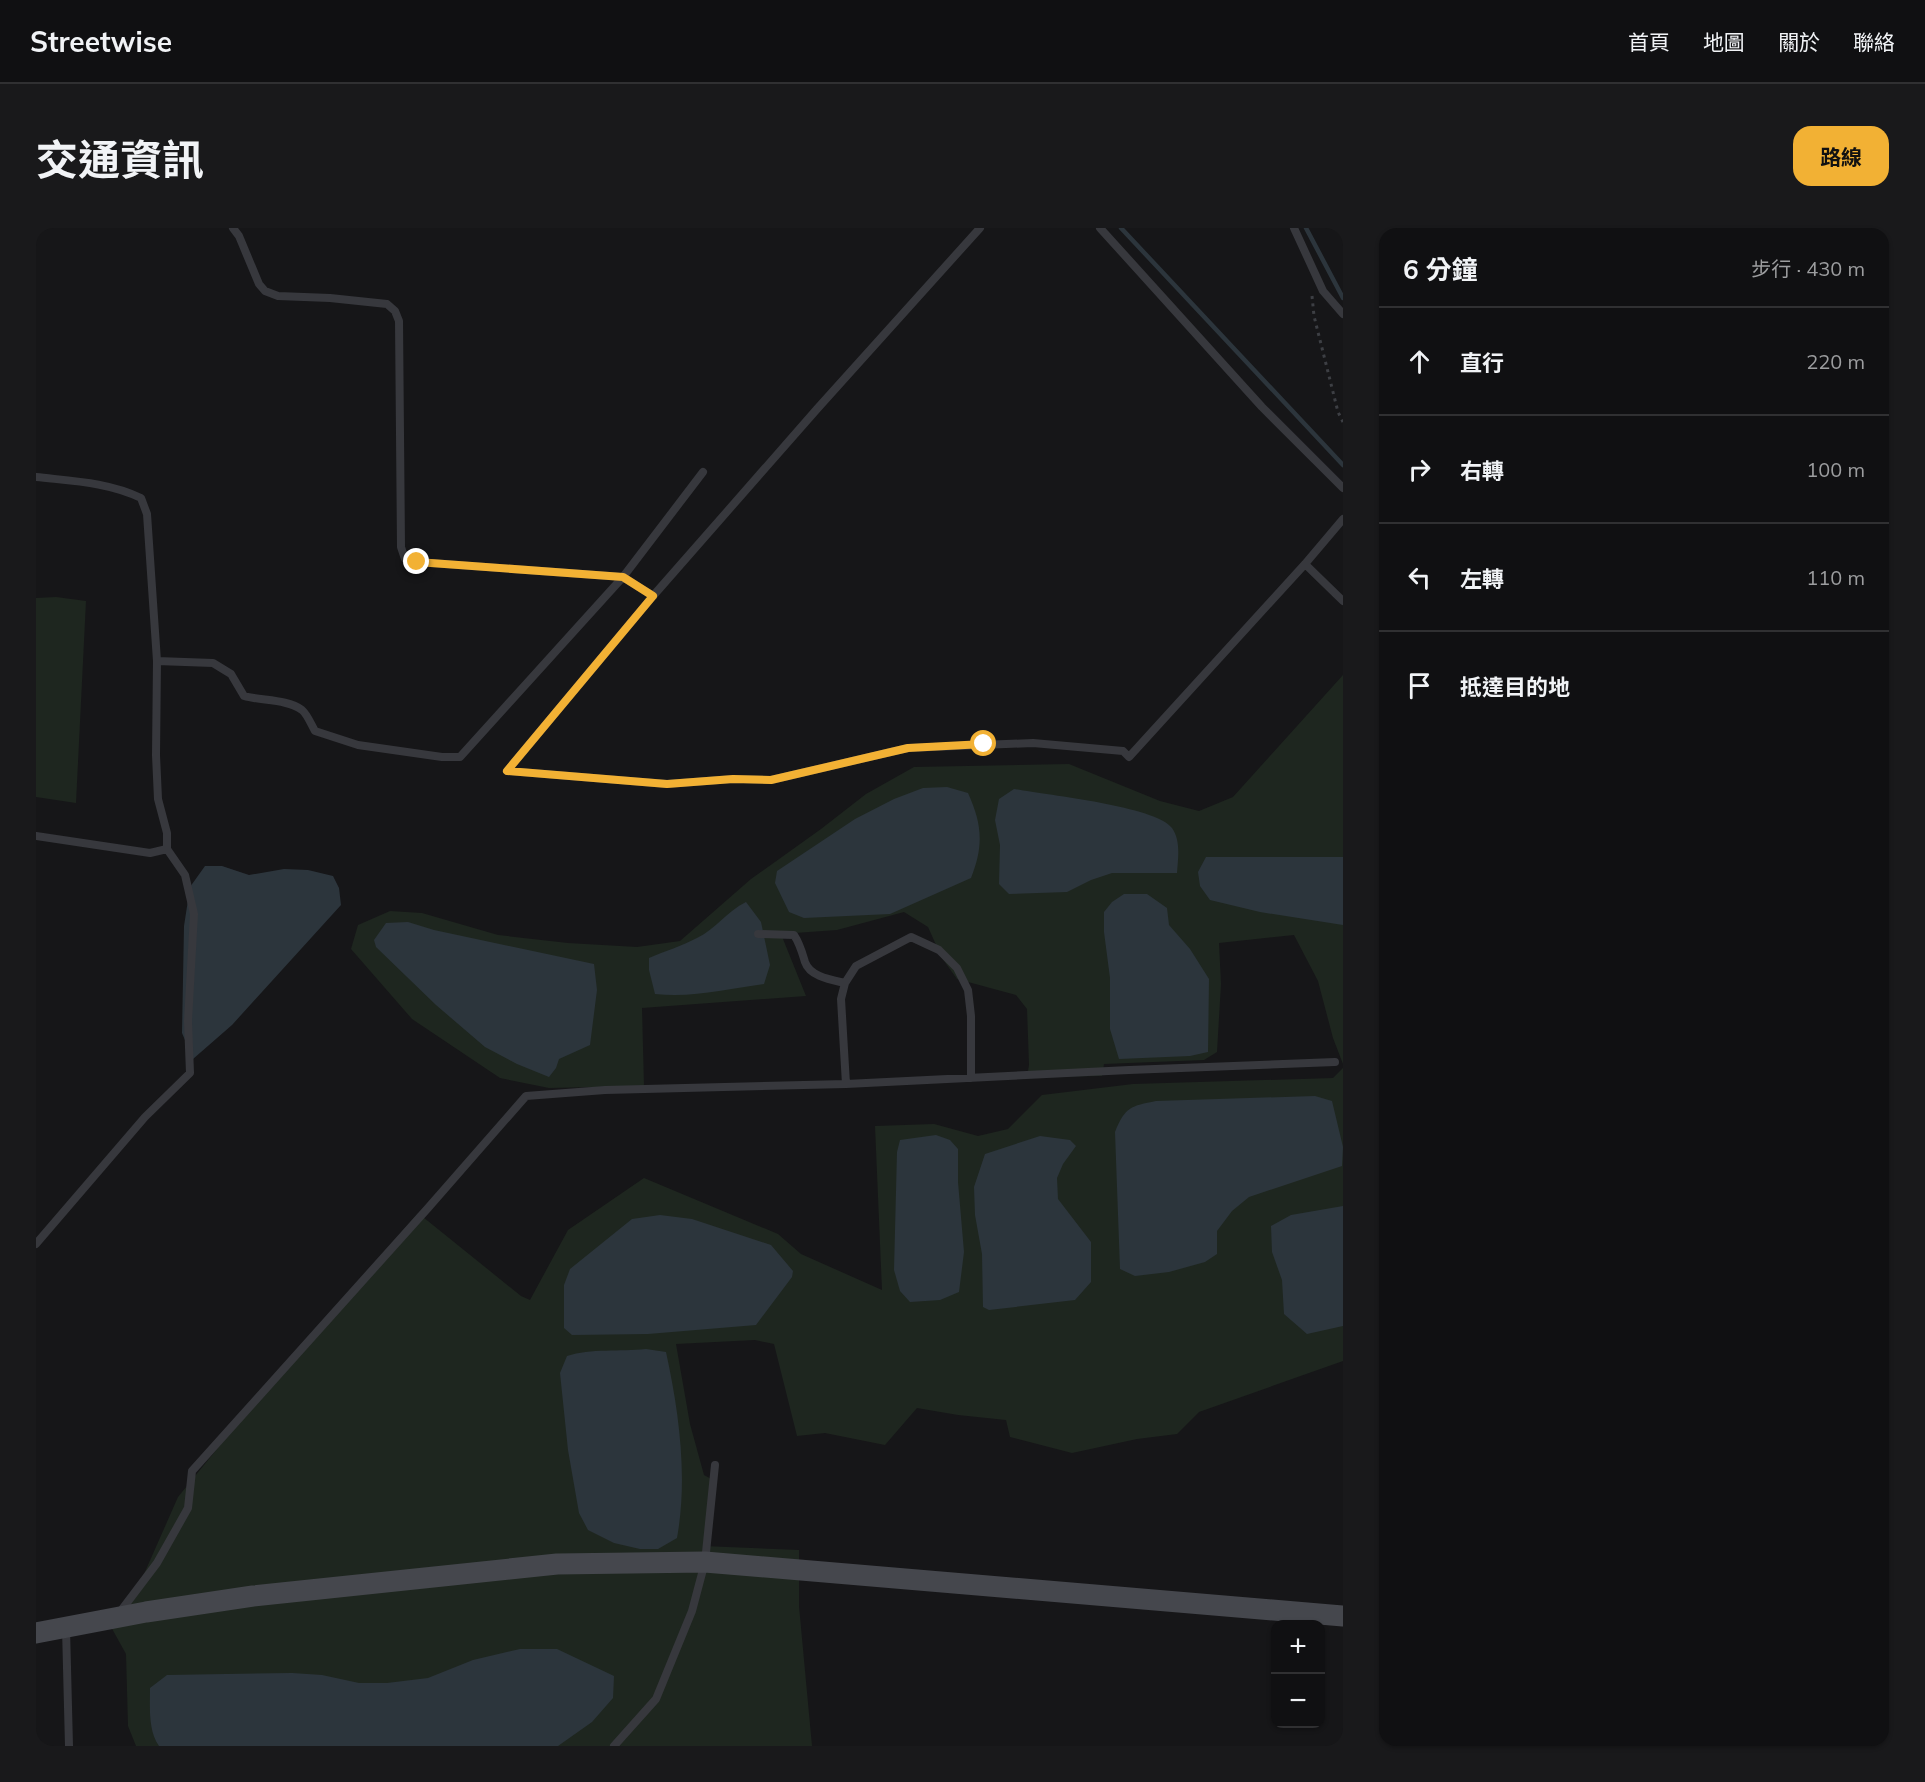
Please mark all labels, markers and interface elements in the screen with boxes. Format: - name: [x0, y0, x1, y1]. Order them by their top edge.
- text: Streetwise: [30, 24, 172, 59]
- text: 首頁: [1628, 29, 1670, 55]
- text: 地圖: [1703, 29, 1745, 55]
- text: 關於: [1778, 29, 1820, 55]
- text: 聯絡: [1853, 29, 1895, 55]
- button: 路線: [1793, 126, 1889, 186]
- text: 交通資訊: [36, 133, 204, 186]
- text: 6 分鐘: [1403, 253, 1478, 286]
- text: 步行 · 430 m: [1751, 256, 1865, 281]
- icon: ahead: [1403, 345, 1436, 378]
- text: 直行: [1460, 349, 1504, 377]
- text: 220 m: [1806, 349, 1865, 374]
- icon: right: [1403, 453, 1436, 486]
- text: 右轉: [1460, 457, 1504, 485]
- text: 100 m: [1806, 457, 1865, 482]
- route end: [403, 548, 429, 574]
- icon: left: [1403, 561, 1436, 594]
- text: 左轉: [1460, 565, 1504, 593]
- text: 110 m: [1806, 565, 1865, 590]
- icon: arrive: [1403, 669, 1436, 702]
- text: 抵達目的地: [1460, 673, 1570, 701]
- route start: [970, 730, 996, 756]
- map controls: [1271, 1620, 1325, 1728]
- button: +: [1271, 1620, 1325, 1674]
- button: −: [1271, 1674, 1325, 1728]

